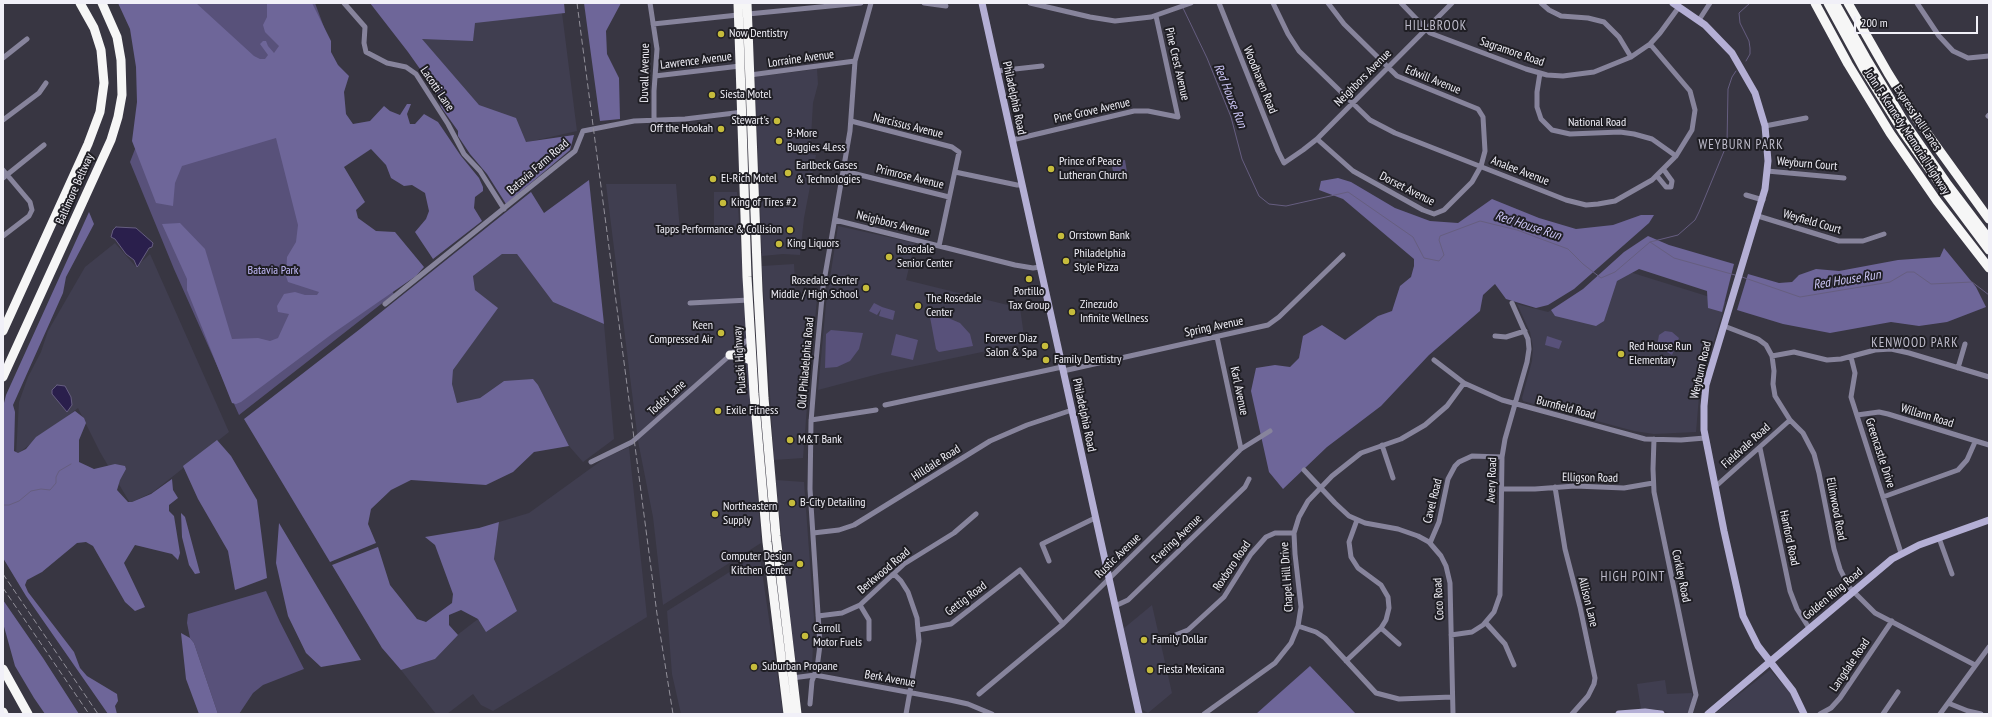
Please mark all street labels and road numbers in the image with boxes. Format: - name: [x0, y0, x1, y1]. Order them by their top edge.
- street label: Pine Crest Avenue: [1162, 26, 1192, 102]
- street label: Sagramore Road: [1478, 34, 1546, 70]
- street label: Duvall Avenue: [637, 43, 653, 103]
- street label: Woodhaven Road: [1240, 44, 1280, 116]
- street label: Neighbors Avenue: [1331, 46, 1395, 110]
- street label: Lorraine Avenue: [767, 47, 835, 71]
- street label: Lawrence Avenue: [659, 49, 733, 73]
- street label: Philadelphia Road: [999, 60, 1029, 136]
- street label: Edwill Avenue: [1403, 62, 1463, 98]
- street label: Lacotti Lane: [417, 64, 457, 114]
- street label: John F. Kennedy Memorial Highway: [1861, 67, 1953, 197]
- street label: Express Toll Lanes: [1890, 82, 1944, 154]
- street label: Pine Grove Avenue: [1053, 95, 1131, 127]
- street label: Narcissus Avenue: [871, 110, 945, 142]
- street label: National Road: [1568, 116, 1626, 130]
- street label: Batavia Farm Road: [504, 136, 572, 198]
- street label: Baltimore Beltway: [53, 151, 97, 227]
- street label: Analee Avenue: [1489, 153, 1551, 189]
- street label: Weyburn Court: [1776, 154, 1838, 174]
- street label: Primrose Avenue: [875, 162, 945, 192]
- street label: Dorset Avenue: [1377, 169, 1437, 209]
- street label: Weyfield Court: [1781, 207, 1843, 237]
- street label: Neighbors Avenue: [855, 208, 931, 240]
- street label: Spring Avenue: [1183, 314, 1245, 340]
- street label: Old Philadelphia Road: [795, 317, 817, 409]
- street label: Pulaski Highway: [730, 326, 750, 394]
- street label: Weyburn Road: [1687, 340, 1715, 400]
- street label: Karl Avenue: [1227, 365, 1251, 417]
- street label: Todds Lane: [645, 377, 689, 419]
- street label: Philadelphia Road: [1069, 377, 1099, 453]
- street label: Burnfield Road: [1535, 393, 1597, 423]
- street label: Willann Road: [1899, 401, 1955, 431]
- street label: Greencastle Drive: [1862, 416, 1898, 490]
- street label: Fieldvale Road: [1719, 420, 1773, 472]
- street label: Hilldale Road: [909, 442, 963, 484]
- street label: Avery Road: [1484, 457, 1500, 503]
- street label: Elligson Road: [1562, 470, 1618, 486]
- street label: Ellinwood Road: [1823, 476, 1849, 542]
- street label: Cavel Road: [1421, 477, 1445, 525]
- street label: Hanford Road: [1776, 509, 1802, 567]
- street label: Evering Avenue: [1149, 512, 1205, 566]
- street label: Rustic Avenue: [1092, 531, 1144, 581]
- street label: Roxboro Road: [1210, 538, 1254, 594]
- street label: Chapel Hill Drive: [1277, 542, 1297, 612]
- street label: Berkwood Road: [855, 545, 913, 597]
- street label: Corkley Road: [1668, 548, 1694, 604]
- street label: Golden Ring Road: [1800, 565, 1866, 623]
- street label: Allison Lane: [1575, 576, 1601, 628]
- street label: Coco Road: [1431, 577, 1447, 621]
- street label: Gettig Road: [942, 579, 990, 619]
- street label: Langdale Road: [1827, 636, 1873, 694]
- street label: Berk Avenue: [863, 667, 917, 691]

